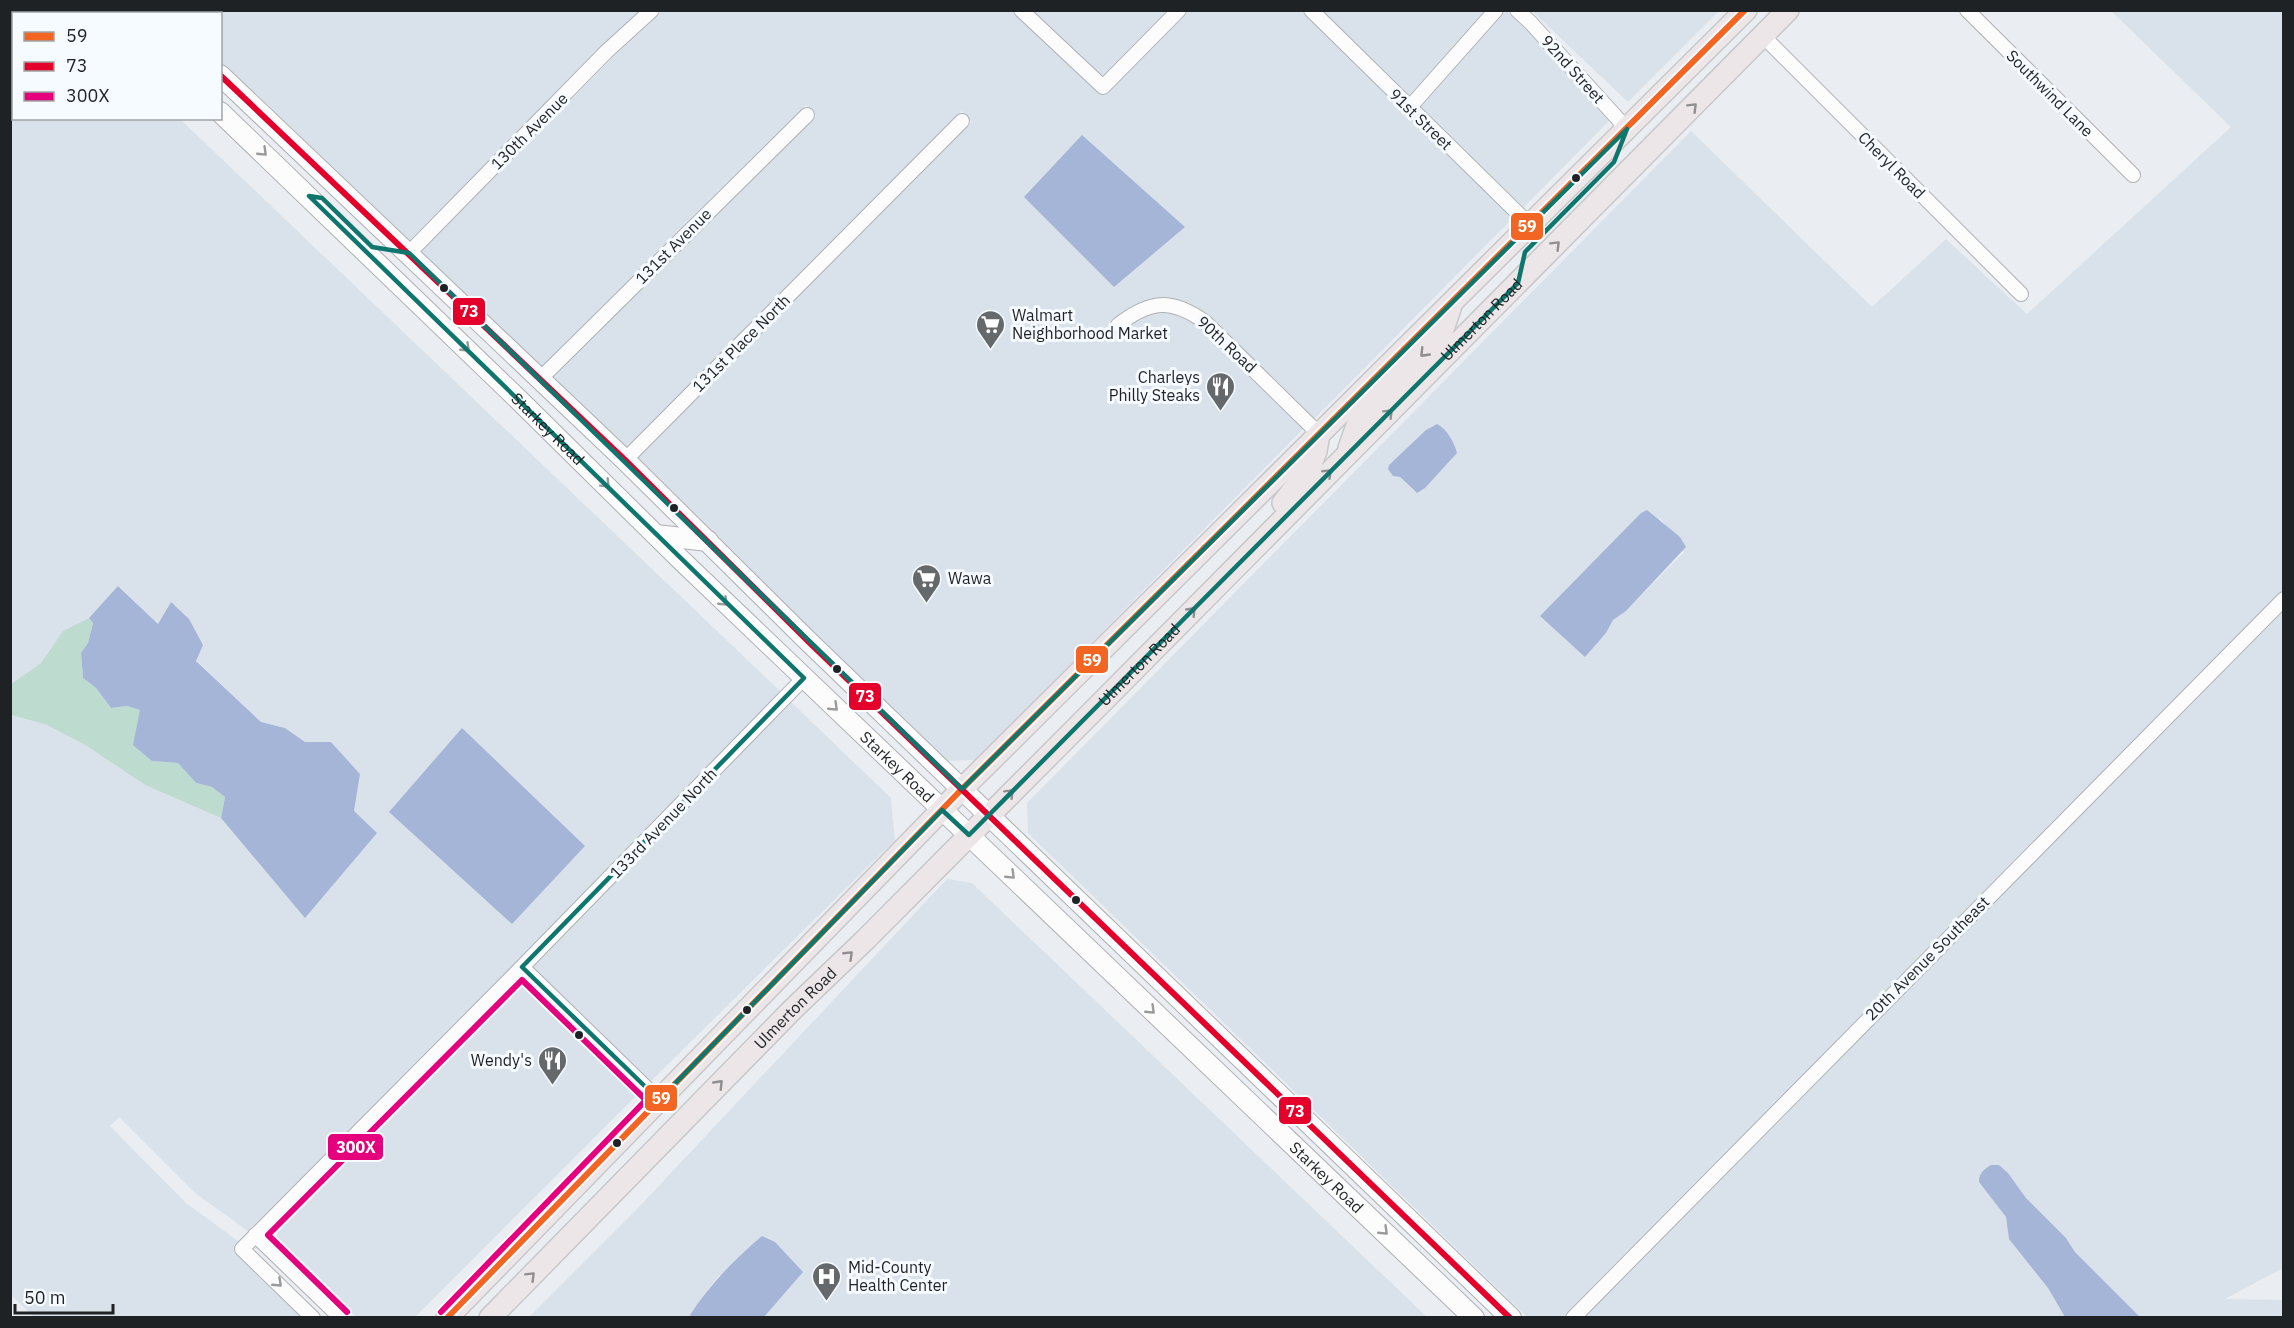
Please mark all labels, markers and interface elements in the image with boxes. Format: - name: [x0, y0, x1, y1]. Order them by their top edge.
- legend: [12, 12, 222, 120]
- text: 59: [66, 24, 88, 47]
- street label: 92nd Street: [1537, 31, 1609, 107]
- street label: Southwind Lane: [2002, 45, 2098, 141]
- text: 73: [66, 54, 88, 77]
- text: 300X: [66, 84, 109, 107]
- street label: 91st Street: [1385, 84, 1457, 154]
- street label: 130th Avenue: [486, 88, 572, 174]
- one-way arrow: [1686, 103, 1697, 113]
- street label: Cheryl Road: [1854, 127, 1930, 203]
- one-way arrow: [256, 145, 266, 156]
- unlabelled marker: [1570, 172, 1582, 184]
- street label: 131st Avenue: [631, 204, 715, 288]
- line badge: 59: [1510, 212, 1544, 241]
- text: 59: [1517, 216, 1537, 236]
- one-way arrow: [1548, 242, 1559, 253]
- street label: Ulmerton Road: [1436, 274, 1526, 365]
- unlabelled marker: [438, 282, 450, 294]
- street label: 131st Place North: [688, 290, 794, 396]
- line badge: 73: [452, 297, 486, 326]
- text: 73: [459, 301, 479, 321]
- place label: Walmart Neighborhood Market: [1012, 305, 1168, 343]
- supermarket icon: Walmart Neighborhood Market: [975, 308, 1007, 350]
- street label: 90th Road: [1193, 311, 1261, 377]
- one-way arrow: [459, 341, 470, 352]
- one-way arrow: [1421, 345, 1432, 356]
- place label: Charleys Philly Steaks: [1109, 367, 1200, 405]
- restaurant icon: Charleys Philly Steaks: [1205, 370, 1237, 412]
- street label: Starkey Road: [507, 388, 589, 469]
- one-way arrow: [1381, 410, 1392, 421]
- one-way arrow: [1321, 470, 1332, 481]
- one-way arrow: [598, 477, 609, 488]
- unlabelled marker: [668, 502, 680, 514]
- supermarket icon: Wawa: [911, 562, 943, 604]
- place label: Wawa: [948, 568, 992, 588]
- one-way arrow: [718, 595, 728, 606]
- one-way arrow: [1185, 607, 1196, 617]
- street label: Ulmerton Road: [1094, 619, 1184, 710]
- line badge: 59: [1075, 645, 1109, 674]
- text: 59: [1082, 650, 1102, 670]
- unlabelled marker: [831, 663, 843, 675]
- line badge: 73: [848, 682, 882, 711]
- text: 73: [855, 686, 875, 706]
- one-way arrow: [828, 700, 838, 711]
- street label: Starkey Road: [856, 727, 938, 807]
- street label: 133rd Avenue North: [605, 764, 721, 882]
- one-way arrow: [1003, 790, 1014, 800]
- one-way arrow: [1004, 868, 1014, 879]
- street label: 20th Avenue Southeast: [1861, 892, 1993, 1024]
- unlabelled marker: [1070, 894, 1082, 906]
- one-way arrow: [842, 951, 853, 962]
- street label: Ulmerton Road: [750, 963, 841, 1053]
- one-way arrow: [1145, 1003, 1155, 1014]
- unlabelled marker: [741, 1004, 753, 1016]
- unlabelled marker: [573, 1029, 585, 1041]
- restaurant icon: Wendy's: [537, 1044, 569, 1086]
- place label: Wendy's: [471, 1050, 532, 1070]
- one-way arrow: [711, 1081, 722, 1092]
- line badge: 59: [644, 1084, 678, 1112]
- text: 59: [651, 1088, 671, 1108]
- line badge: 73: [1278, 1096, 1312, 1125]
- text: 73: [1285, 1101, 1305, 1121]
- line badge: 300X: [327, 1133, 384, 1161]
- text: 300X: [336, 1137, 376, 1157]
- unlabelled marker: [611, 1137, 623, 1149]
- street label: Starkey Road: [1285, 1137, 1368, 1217]
- one-way arrow: [1377, 1224, 1388, 1235]
- place label: Mid-County Health Center: [848, 1257, 948, 1295]
- hospital icon: Mid-County Health Center: [811, 1260, 843, 1302]
- one-way arrow: [524, 1273, 535, 1284]
- one-way arrow: [271, 1276, 281, 1287]
- scale bar: [15, 1277, 112, 1315]
- text: 50 m: [24, 1286, 66, 1309]

